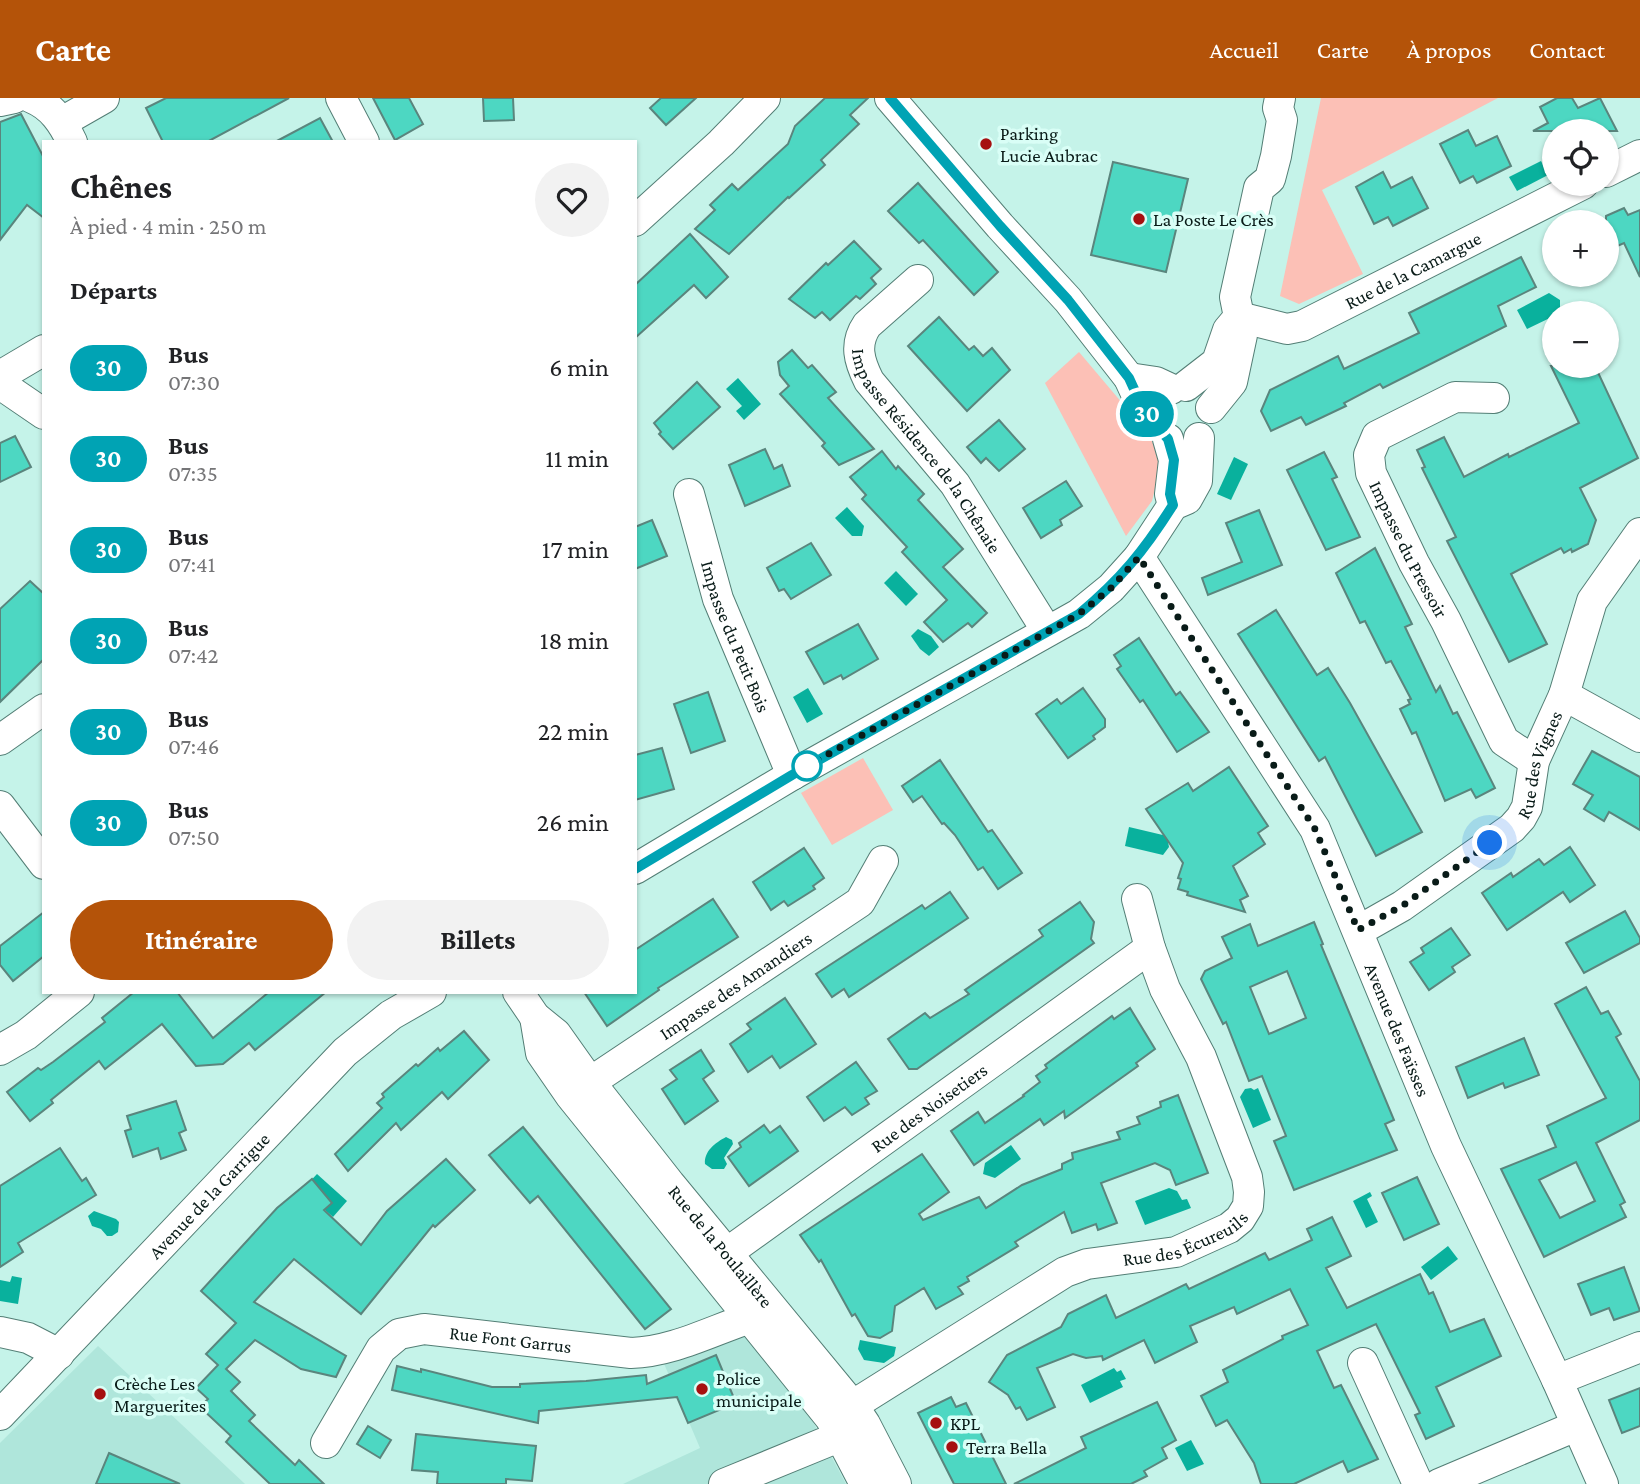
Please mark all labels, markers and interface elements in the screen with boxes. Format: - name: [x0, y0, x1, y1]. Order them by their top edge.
- text: Carte: [35, 31, 111, 68]
- text: Accueil: [1209, 36, 1279, 63]
- text: Carte: [1317, 36, 1369, 63]
- text: À propos: [1407, 36, 1491, 63]
- text: Contact: [1529, 36, 1605, 63]
- map controls: [1542, 119, 1619, 378]
- button: locate: [1542, 119, 1619, 196]
- place label: Parking Lucie Aubrac: [1000, 123, 1098, 166]
- marker: Parking Lucie Aubrac: [978, 136, 994, 152]
- button: heart: [535, 163, 609, 237]
- text: Chênes: [70, 168, 172, 205]
- place label: La Poste Le Crès: [1153, 209, 1274, 230]
- button: +: [1542, 210, 1619, 287]
- marker: La Poste Le Crès: [1131, 211, 1147, 227]
- text: À pied · 4 min · 250 m: [70, 213, 267, 239]
- street label: Rue de la Camargue: [1342, 227, 1485, 314]
- text: Départs: [70, 276, 157, 305]
- button: −: [1542, 301, 1619, 378]
- text: Bus: [168, 340, 209, 369]
- street label: Impasse Résidence de la Chênaie: [848, 348, 1006, 557]
- text: 6 min: [549, 353, 609, 382]
- text: 30: [95, 354, 122, 381]
- text: 07:30: [168, 369, 220, 395]
- line badge: 30: [1116, 391, 1178, 437]
- text: 30: [1134, 400, 1160, 427]
- text: Bus: [168, 431, 209, 460]
- text: 11 min: [545, 444, 609, 473]
- text: 30: [95, 445, 122, 472]
- text: 07:35: [168, 460, 218, 486]
- street label: Impasse du Pressoir: [1365, 477, 1452, 622]
- text: Bus: [168, 522, 209, 551]
- text: 17 min: [542, 535, 609, 564]
- text: 30: [95, 536, 122, 563]
- text: 07:41: [168, 551, 215, 577]
- street label: Impasse du Petit Bois: [697, 558, 774, 715]
- text: Bus: [168, 613, 209, 642]
- text: 18 min: [540, 626, 609, 655]
- text: 30: [95, 627, 122, 654]
- text: 07:42: [168, 642, 218, 668]
- text: Bus: [168, 704, 209, 733]
- street label: Rue des Vignes: [1513, 707, 1566, 823]
- text: 22 min: [538, 717, 609, 746]
- text: 30: [95, 718, 122, 745]
- text: 07:46: [168, 733, 219, 759]
- unlabelled marker: [792, 751, 822, 781]
- text: Bus: [168, 795, 209, 824]
- text: 26 min: [537, 808, 609, 837]
- text: 30: [95, 809, 122, 836]
- text: 07:50: [168, 824, 220, 850]
- your location: [1472, 825, 1507, 860]
- button: Itinéraire: [70, 900, 333, 980]
- button: Billets: [347, 900, 609, 980]
- street label: Impasse des Amandiers: [655, 927, 816, 1044]
- street label: Avenue des Faïsses: [1361, 960, 1434, 1100]
- street label: Rue des Noisetiers: [867, 1059, 991, 1157]
- street label: Avenue de la Garrigue: [144, 1128, 274, 1263]
- street label: Rue de la Poulaillère: [664, 1181, 777, 1312]
- street label: Rue des Écureuils: [1121, 1208, 1253, 1270]
- street label: Rue Font Garrus: [448, 1322, 573, 1357]
- place label: Police municipale: [716, 1368, 801, 1411]
- place label: Crèche Les Marguerites: [114, 1373, 206, 1416]
- marker: Police municipale: [694, 1381, 710, 1397]
- marker: Crèche Les Marguerites: [92, 1386, 108, 1402]
- place label: KPL: [950, 1413, 980, 1434]
- marker: KPL: [928, 1415, 944, 1431]
- place label: Terra Bella: [966, 1437, 1047, 1458]
- marker: Terra Bella: [944, 1439, 960, 1455]

